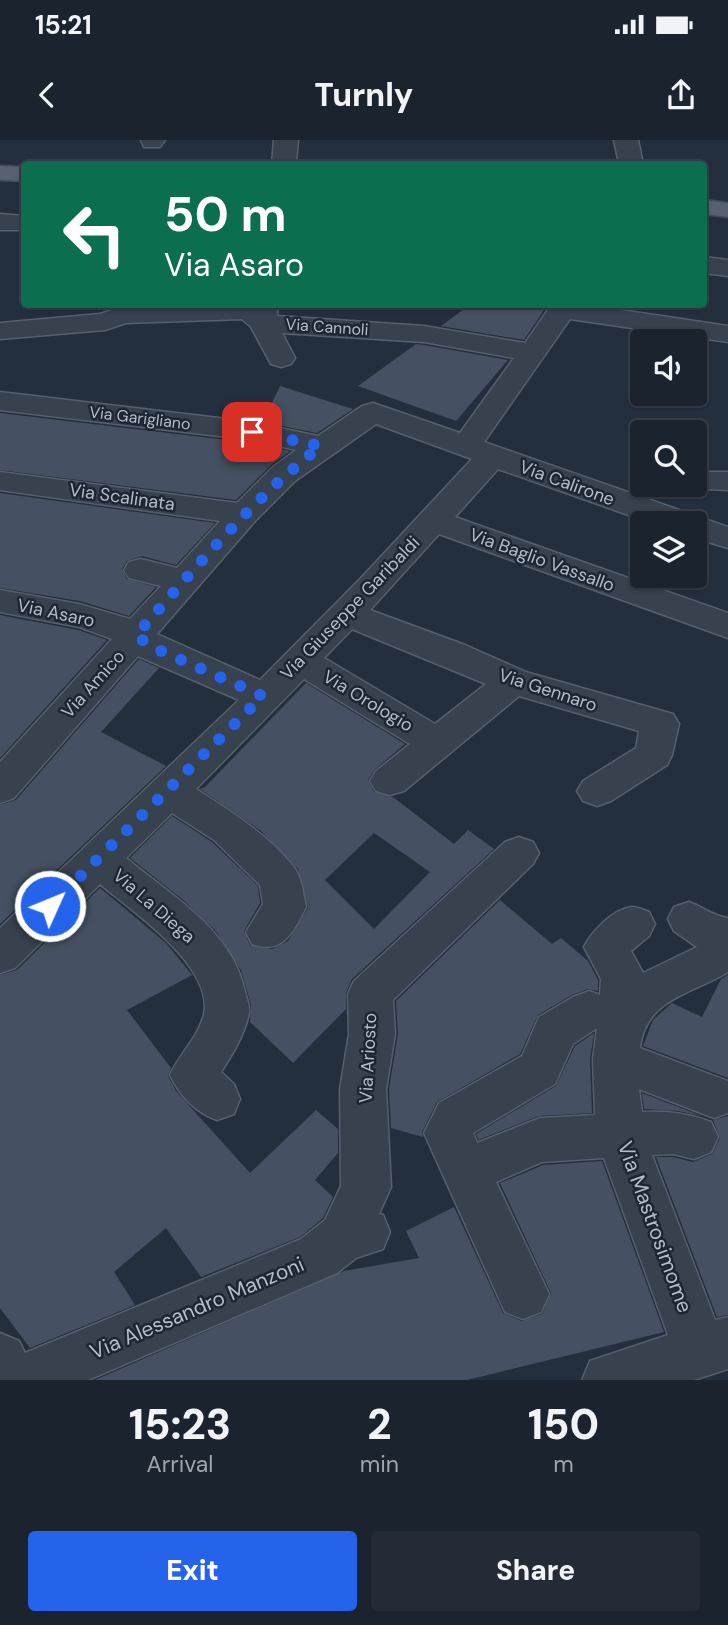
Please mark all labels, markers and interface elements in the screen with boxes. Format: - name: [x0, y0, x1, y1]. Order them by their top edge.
- text: 15:21: [35, 8, 92, 42]
- text: Turnly: [315, 74, 413, 116]
- icon: back: [28, 76, 66, 114]
- icon: share: [662, 76, 700, 114]
- text: 50 m: [164, 182, 287, 246]
- icon: left: [49, 189, 140, 280]
- text: Via Asaro: [164, 244, 304, 286]
- street label: Via Cannoli: [285, 314, 369, 340]
- map controls: [630, 329, 707, 588]
- button: sound: [630, 329, 707, 406]
- street label: Via Garigliano: [88, 401, 192, 435]
- pin: [222, 402, 282, 462]
- icon: arrive: [233, 413, 271, 451]
- button: search: [630, 420, 707, 497]
- street label: Via Calirone: [516, 455, 618, 511]
- street label: Via Scalinata: [68, 478, 176, 516]
- button: layers: [630, 511, 707, 588]
- street label: Via Baglio Vassallo: [466, 523, 618, 597]
- street label: Via Giuseppe Garibaldi: [275, 531, 425, 685]
- street label: Via Asaro: [15, 593, 97, 633]
- street label: Via Amico: [56, 645, 130, 723]
- street label: Via Gennaro: [496, 663, 600, 717]
- street label: Via Orologio: [318, 665, 418, 737]
- street label: Via La Diega: [108, 864, 200, 948]
- position arrow: [13, 869, 87, 943]
- street label: Via Ariosto: [354, 1012, 382, 1104]
- street label: Via Mastrosimome: [611, 1137, 699, 1317]
- street label: Via Alessandro Manzoni: [86, 1250, 308, 1366]
- text: 15:23: [129, 1397, 231, 1452]
- text: 2: [367, 1397, 392, 1452]
- text: 150: [528, 1397, 599, 1452]
- text: Arrival: [146, 1449, 213, 1479]
- text: min: [360, 1449, 399, 1479]
- text: m: [553, 1449, 574, 1479]
- button: Exit: [28, 1531, 357, 1611]
- button: Share: [371, 1531, 700, 1611]

